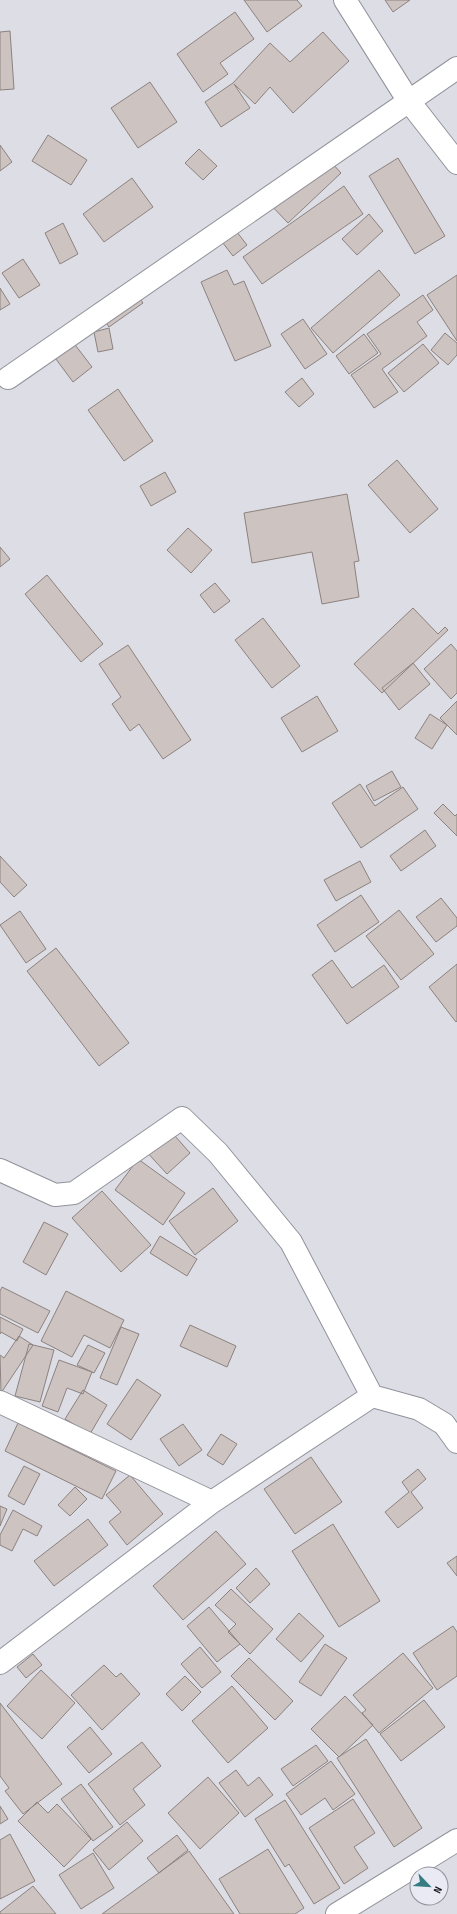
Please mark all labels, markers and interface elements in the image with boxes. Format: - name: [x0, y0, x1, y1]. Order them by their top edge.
- north arrow: [409, 1866, 449, 1906]
- text: N: [430, 1885, 445, 1896]

